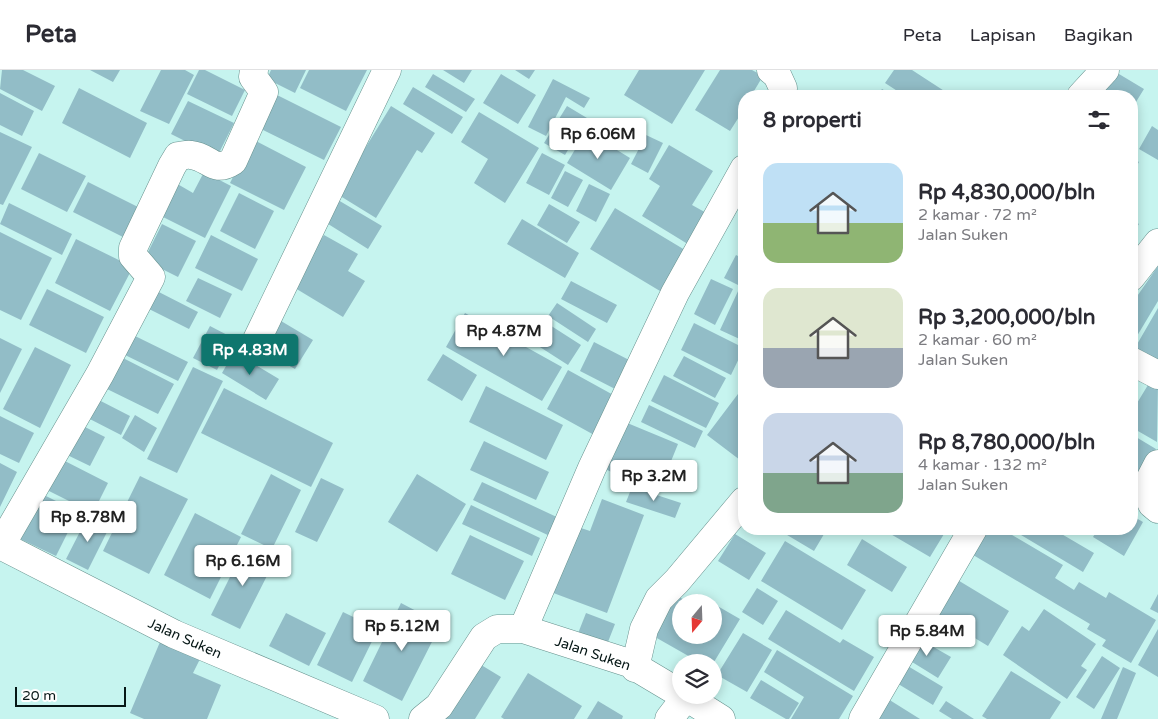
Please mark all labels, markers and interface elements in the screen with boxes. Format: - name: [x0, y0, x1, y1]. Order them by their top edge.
- text: Peta: [25, 20, 77, 49]
- text: Peta: [903, 24, 942, 46]
- text: Lapisan: [970, 24, 1036, 46]
- text: Bagikan: [1064, 24, 1133, 46]
- icon: filters: [1085, 106, 1113, 134]
- text: 8 properti: [763, 108, 862, 133]
- pin: Rp 6.06M: [546, 118, 650, 160]
- text: Rp 6.06M: [560, 124, 636, 144]
- text: Rp 4,830,000/bln: [918, 180, 1095, 205]
- icon: home: [803, 183, 863, 243]
- text: 2 kamar · 72 m²: [918, 205, 1037, 225]
- text: Jalan Suken: [918, 225, 1008, 245]
- text: Rp 3,200,000/bln: [918, 305, 1095, 330]
- icon: home: [803, 308, 863, 368]
- pin: Rp 4.87M: [452, 314, 556, 357]
- text: Rp 4.87M: [466, 321, 542, 341]
- text: 2 kamar · 60 m²: [918, 330, 1037, 350]
- pin: Rp 4.83M: [198, 334, 302, 376]
- text: Rp 4.83M: [212, 340, 288, 360]
- text: Jalan Suken: [918, 350, 1008, 370]
- text: Rp 8,780,000/bln: [918, 430, 1095, 455]
- icon: home: [803, 433, 863, 493]
- text: 4 kamar · 132 m²: [918, 455, 1047, 475]
- pin: Rp 3.2M: [608, 460, 700, 502]
- text: Rp 3.2M: [621, 466, 687, 486]
- text: Jalan Suken: [918, 475, 1008, 495]
- pin: Rp 8.78M: [36, 500, 140, 543]
- text: Rp 8.78M: [50, 507, 126, 527]
- pin: Rp 6.16M: [191, 544, 295, 587]
- text: Rp 6.16M: [205, 551, 281, 571]
- north arrow: [672, 594, 722, 644]
- map controls: [672, 594, 722, 704]
- pin: Rp 5.12M: [350, 610, 454, 652]
- pin: Rp 5.84M: [875, 614, 979, 657]
- street label: Jalan Suken: [145, 615, 224, 662]
- text: Rp 5.12M: [364, 616, 440, 636]
- text: Rp 5.84M: [889, 621, 965, 641]
- street label: Jalan Suken: [553, 633, 633, 674]
- button: layers: [672, 654, 722, 704]
- scale bar: [15, 684, 126, 707]
- text: 20 m: [22, 687, 56, 704]

